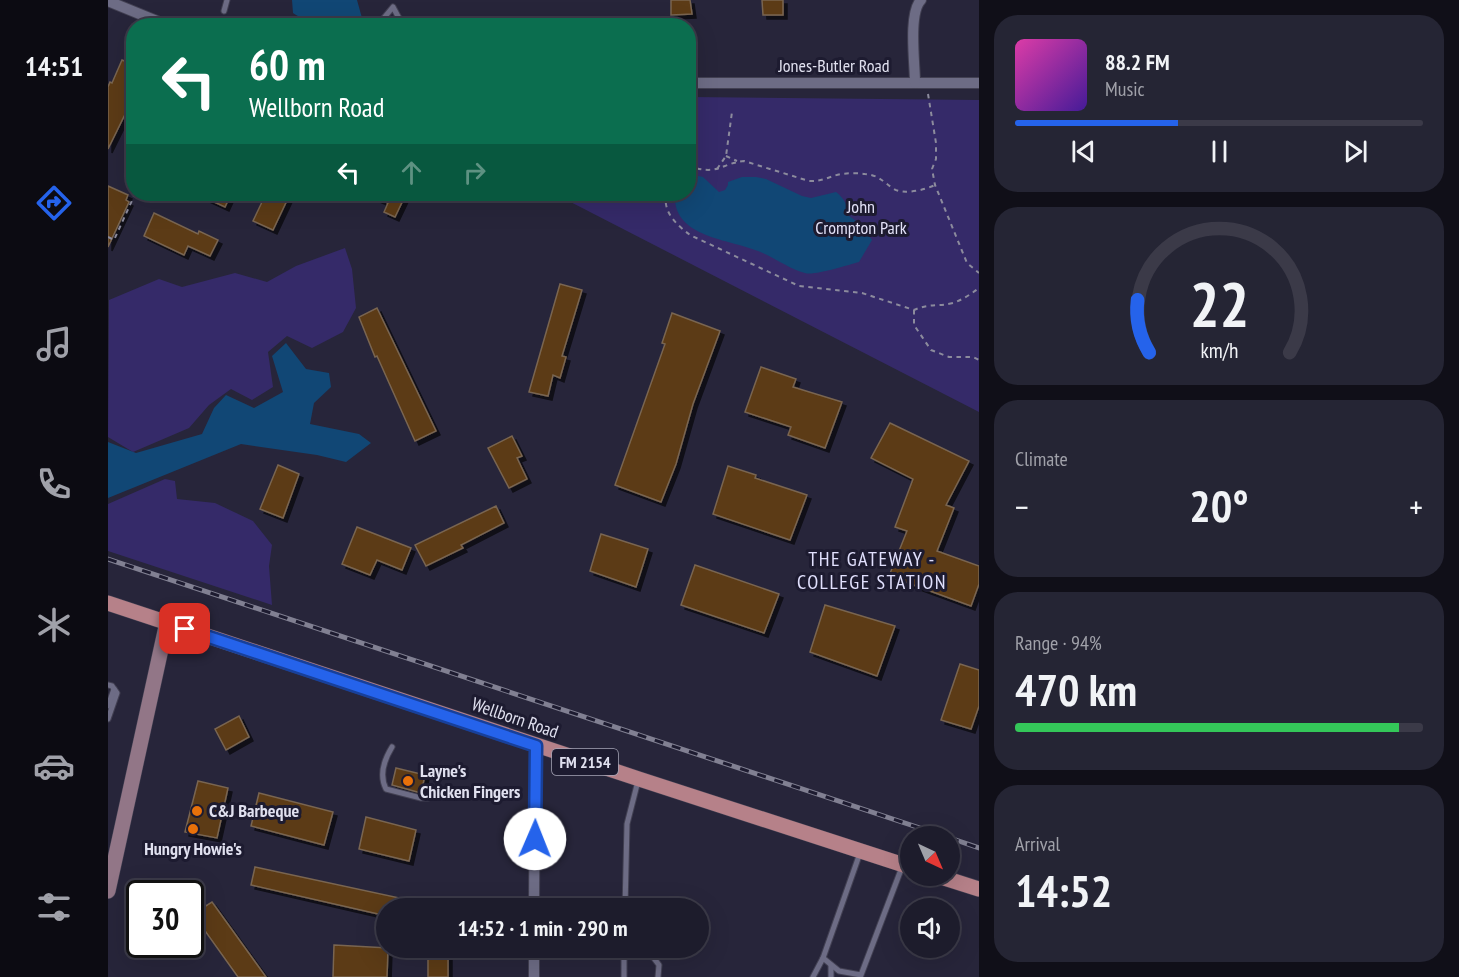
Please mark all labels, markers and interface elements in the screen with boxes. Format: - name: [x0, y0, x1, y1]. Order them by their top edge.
- text: 60 m: [249, 37, 326, 92]
- icon: left: [150, 42, 228, 120]
- text: 88.2 FM: [1105, 48, 1170, 76]
- text: 14:51: [25, 49, 83, 83]
- street label: Jones-Butler Road: [777, 54, 890, 77]
- text: Music: [1105, 76, 1145, 102]
- text: Wellborn Road: [249, 90, 384, 124]
- icon: previous: [1067, 135, 1100, 168]
- icon: pause: [1203, 135, 1236, 168]
- icon: next: [1339, 135, 1372, 168]
- icon: left: [332, 156, 365, 189]
- icon: ahead: [395, 156, 428, 189]
- icon: right: [458, 156, 491, 189]
- icon: directions: [33, 182, 75, 224]
- park label: John Crompton Park: [815, 195, 907, 239]
- text: 22: [1189, 263, 1249, 344]
- icon: music: [33, 323, 75, 365]
- text: km/h: [1200, 337, 1238, 365]
- text: Climate: [1015, 446, 1068, 472]
- icon: phone: [33, 463, 75, 505]
- text: 20°: [1189, 476, 1249, 534]
- text: −: [1015, 485, 1029, 528]
- text: +: [1409, 485, 1423, 528]
- district label: THE GATEWAY - COLLEGE STATION: [797, 546, 947, 595]
- pin: [159, 603, 210, 654]
- icon: climate: [33, 604, 75, 646]
- icon: arrive: [168, 612, 201, 645]
- text: Range · 94%: [1015, 630, 1102, 656]
- text: 470 km: [1015, 660, 1137, 718]
- street label: Wellborn Road: [469, 692, 562, 743]
- icon: car: [33, 745, 75, 787]
- road number: FM 2154: [552, 749, 618, 775]
- place label: Layne's Chicken Fingers: [420, 759, 520, 803]
- marker: Layne's Chicken Fingers: [401, 774, 415, 788]
- place label: C&J Barbeque: [209, 799, 299, 822]
- marker: C&J Barbeque: [190, 804, 204, 818]
- position arrow: [503, 807, 567, 871]
- marker: Hungry Howie's: [186, 822, 200, 836]
- north arrow: [900, 826, 960, 886]
- map controls: [900, 826, 960, 958]
- text: Arrival: [1015, 831, 1060, 857]
- place label: Hungry Howie's: [144, 837, 242, 860]
- text: 14:52: [1015, 861, 1112, 919]
- speed limit sign: 30: [126, 880, 204, 958]
- icon: filters: [33, 886, 75, 928]
- button: sound: [900, 898, 960, 958]
- text: 14:52 · 1 min · 290 m: [457, 914, 628, 942]

